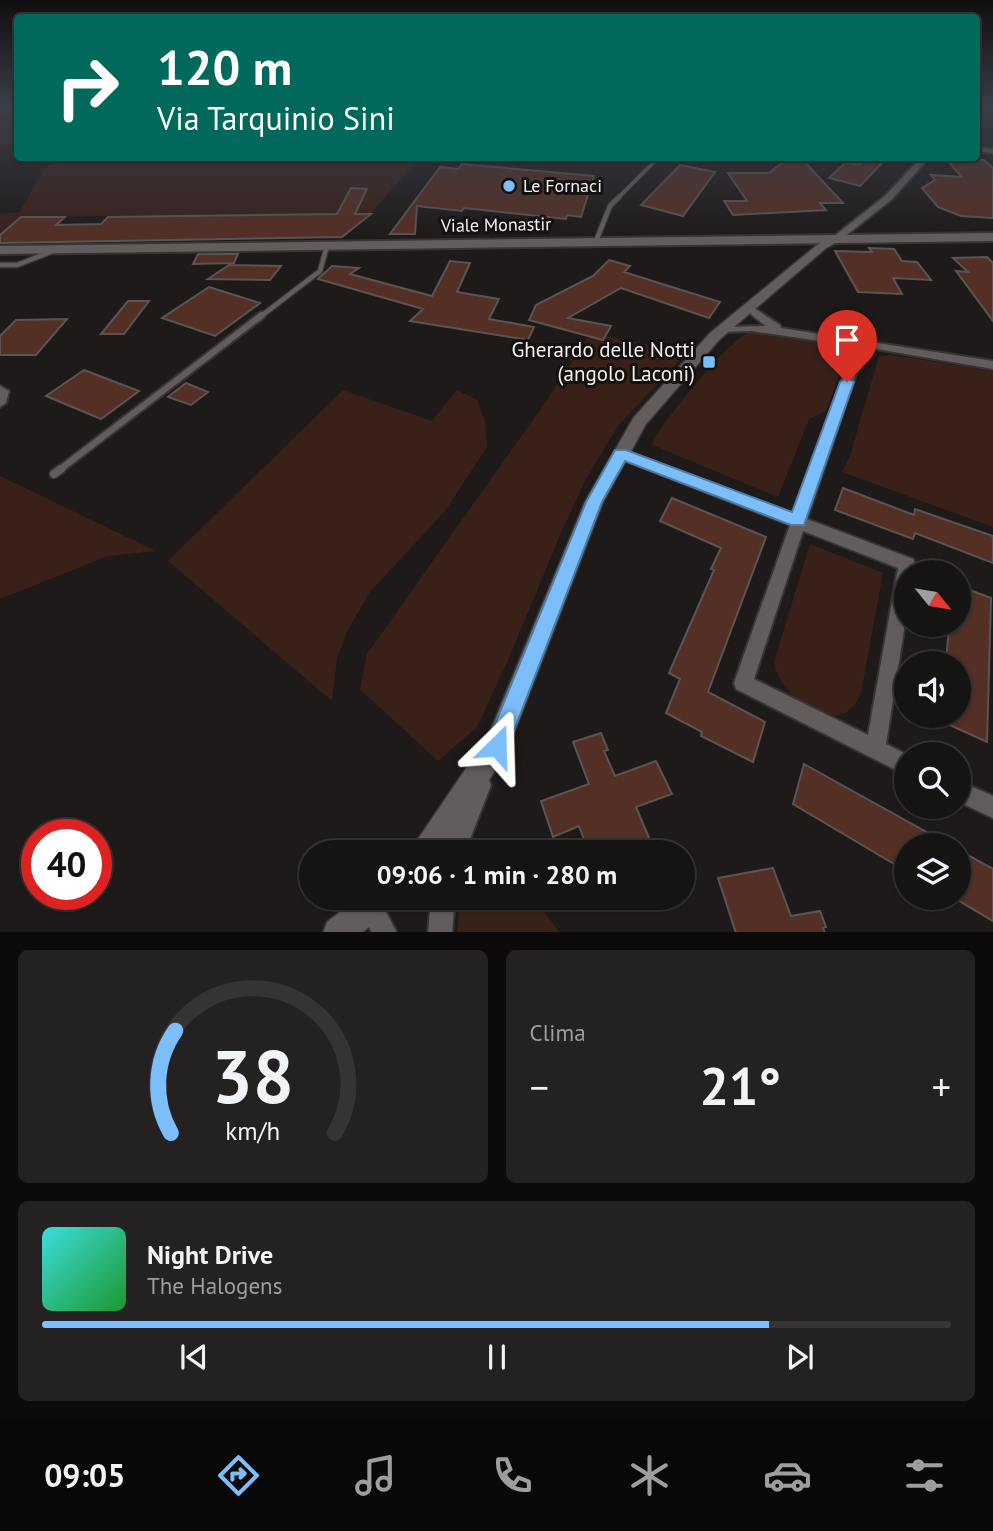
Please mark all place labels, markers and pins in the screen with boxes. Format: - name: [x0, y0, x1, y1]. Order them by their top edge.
- place label: Le Fornaci: [523, 174, 602, 197]
- marker: Le Fornaci: [501, 178, 517, 194]
- pin: [817, 310, 877, 382]
- place label: Gherardo delle Notti (angolo Laconi): [511, 336, 695, 387]
- marker: Gherardo delle Notti (angolo Laconi): [701, 354, 717, 370]

